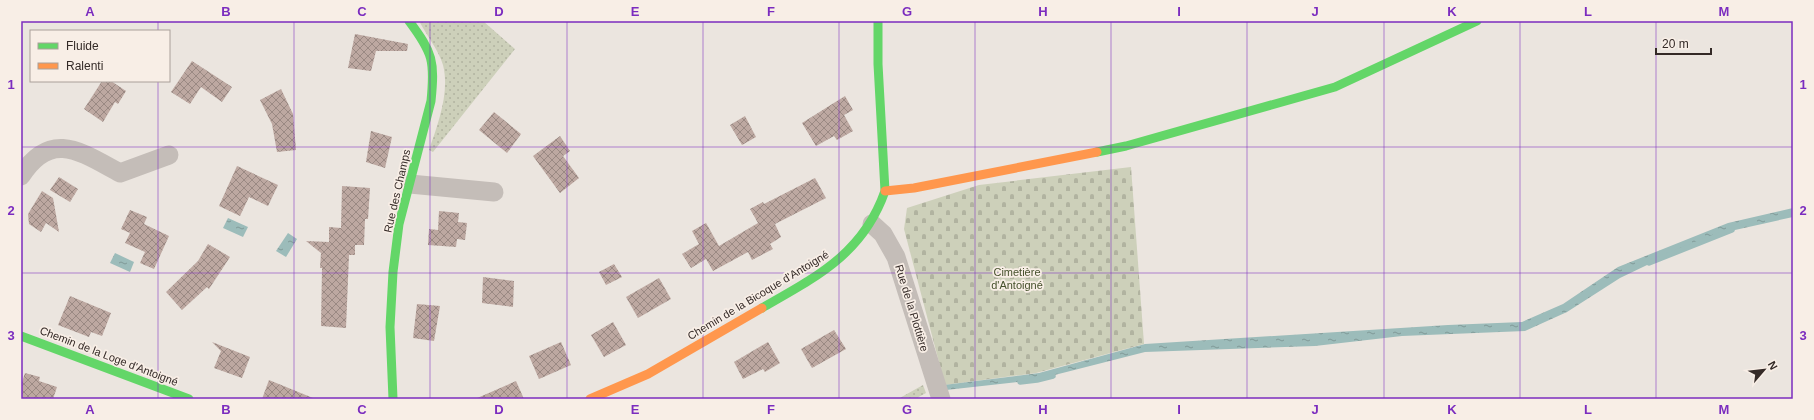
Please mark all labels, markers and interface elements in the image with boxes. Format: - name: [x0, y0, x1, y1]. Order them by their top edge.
- text: A: [85, 4, 95, 19]
- text: B: [221, 4, 231, 19]
- text: C: [357, 4, 367, 19]
- text: D: [494, 4, 504, 19]
- text: E: [631, 4, 640, 19]
- text: F: [767, 4, 775, 19]
- text: G: [902, 4, 912, 19]
- text: H: [1038, 4, 1048, 19]
- text: I: [1177, 4, 1181, 19]
- text: J: [1311, 4, 1319, 19]
- text: K: [1447, 4, 1457, 19]
- text: L: [1584, 4, 1592, 19]
- text: M: [1719, 4, 1729, 19]
- legend: [30, 30, 170, 82]
- scale bar: [1656, 30, 1711, 56]
- text: 20 m: [1662, 37, 1689, 51]
- text: Fluide: [66, 39, 99, 53]
- text: Ralenti: [66, 59, 103, 73]
- text: 1: [7, 77, 15, 92]
- text: 1: [1799, 77, 1807, 92]
- street label: Rue des Champs: [382, 148, 413, 234]
- text: 2: [7, 203, 15, 218]
- text: 2: [1799, 203, 1807, 218]
- street label: Chemin de la Bicoque d'Antoigné: [685, 248, 831, 342]
- street label: Rue de la Plottière: [893, 263, 931, 353]
- park label: Cimetière d'Antoigné: [991, 266, 1043, 291]
- street label: Chemin de la Loge d'Antoigné: [38, 324, 180, 388]
- text: 3: [7, 328, 15, 343]
- text: 3: [1799, 328, 1807, 343]
- north arrow: [1744, 350, 1784, 390]
- text: N: [1766, 359, 1780, 372]
- text: A: [85, 402, 95, 417]
- text: B: [221, 402, 231, 417]
- text: C: [357, 402, 367, 417]
- text: D: [494, 402, 504, 417]
- text: E: [631, 402, 640, 417]
- text: F: [767, 402, 775, 417]
- text: G: [902, 402, 912, 417]
- text: H: [1038, 402, 1048, 417]
- text: I: [1177, 402, 1181, 417]
- text: J: [1311, 402, 1319, 417]
- text: K: [1447, 402, 1457, 417]
- text: L: [1584, 402, 1592, 417]
- text: M: [1719, 402, 1729, 417]

